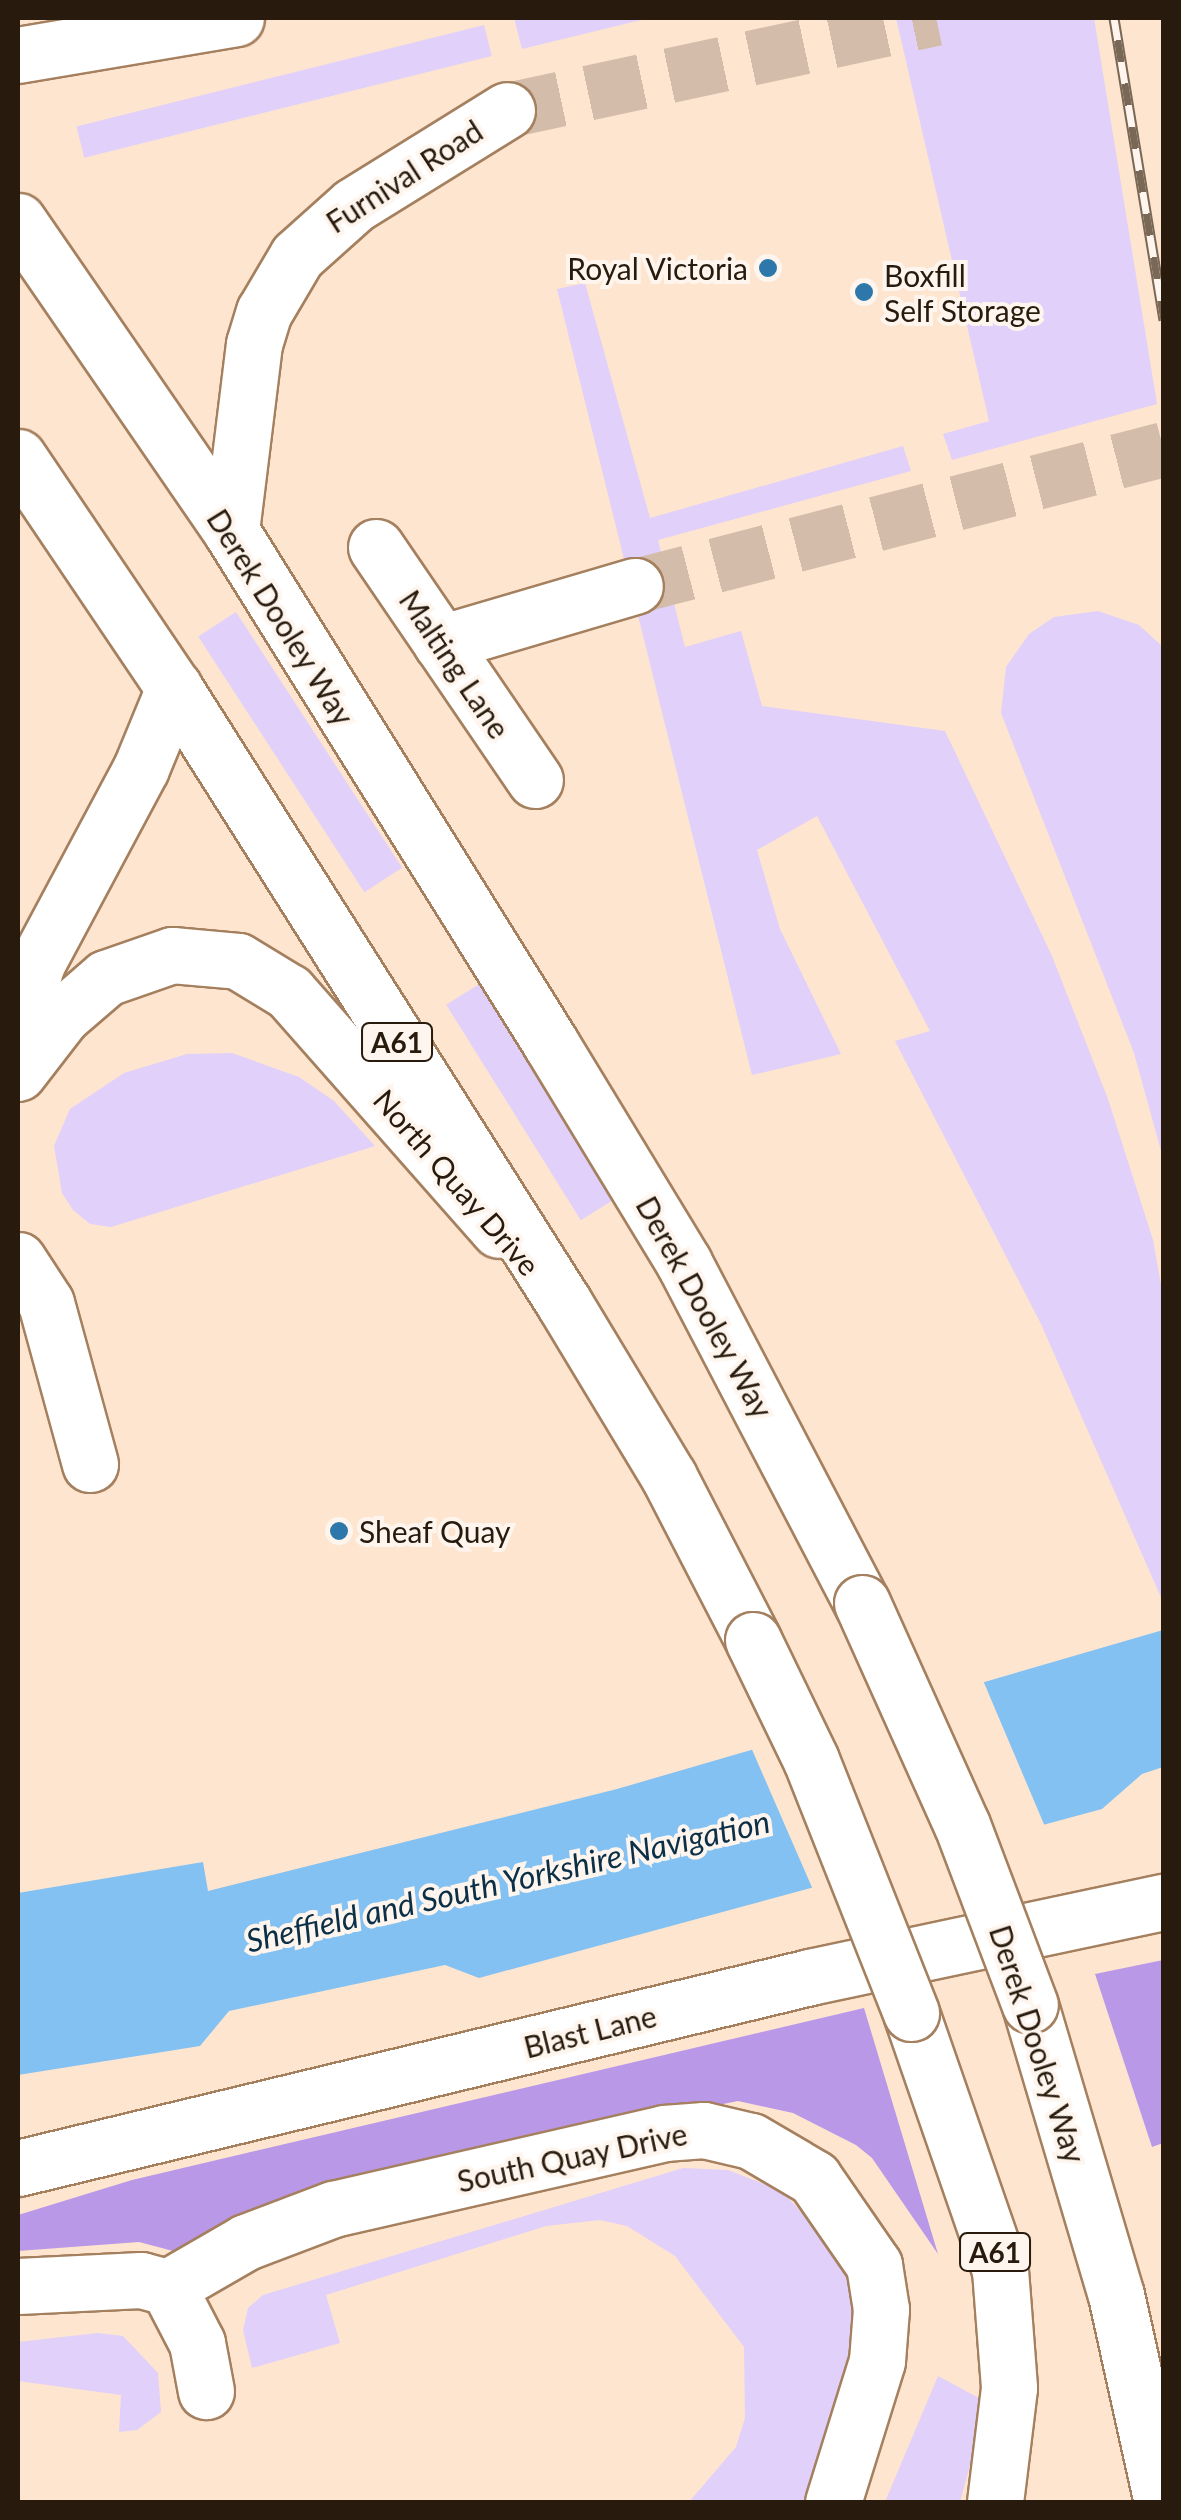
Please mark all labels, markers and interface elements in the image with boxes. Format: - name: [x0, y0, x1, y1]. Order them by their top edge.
- street label: Furnival Road: [319, 112, 489, 240]
- place label: Royal Victoria: [566, 250, 748, 286]
- marker: Royal Victoria: [757, 257, 779, 279]
- place label: Boxfill Self Storage: [884, 257, 1041, 328]
- marker: Boxfill Self Storage: [853, 281, 875, 303]
- street label: Derek Dooley Way: [200, 502, 362, 732]
- street label: Malting Lane: [392, 583, 518, 745]
- road number: A61: [360, 1019, 434, 1065]
- street label: North Quay Drive: [366, 1081, 548, 1283]
- street label: Derek Dooley Way: [629, 1189, 781, 1425]
- place label: Sheaf Quay: [359, 1513, 511, 1549]
- marker: Sheaf Quay: [328, 1520, 350, 1542]
- water label: Sheffield and South Yorkshire Navigation: [242, 1802, 774, 1960]
- street label: Derek Dooley Way: [982, 1920, 1094, 2168]
- street label: Blast Lane: [520, 1997, 660, 2065]
- street label: South Quay Drive: [453, 2115, 691, 2199]
- road number: A61: [958, 2229, 1032, 2275]

